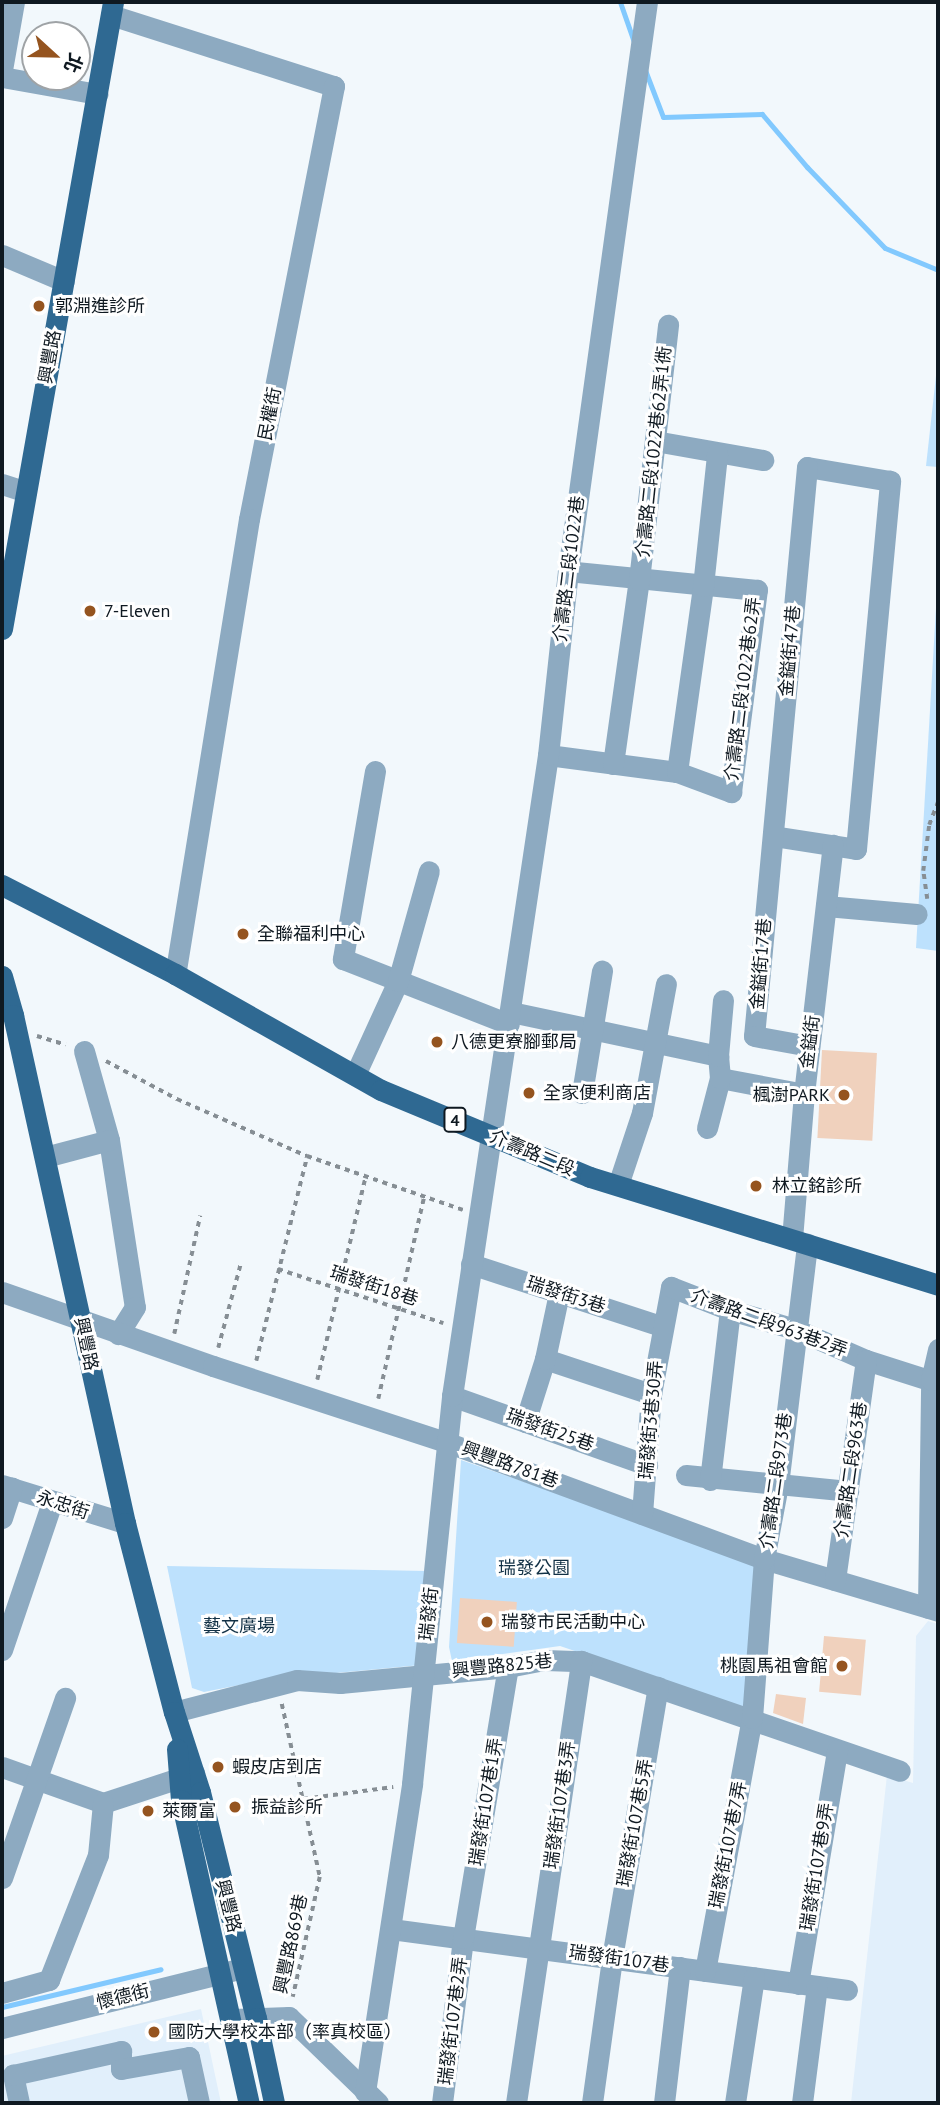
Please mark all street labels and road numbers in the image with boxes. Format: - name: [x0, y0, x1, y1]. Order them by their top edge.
- street label: 興豐路: [35, 329, 65, 385]
- street label: 介壽路二段1022巷62弄1衖: [632, 345, 676, 559]
- street label: 民權街: [254, 385, 286, 443]
- street label: 介壽路二段1022巷: [549, 495, 589, 643]
- street label: 介壽路二段1022巷62弄: [721, 596, 765, 782]
- street label: 金鎰街47巷: [775, 604, 805, 698]
- street label: 金鎰街17巷: [746, 917, 776, 1011]
- street label: 金鎰街: [796, 1014, 824, 1070]
- road number: 4: [443, 1108, 467, 1132]
- street label: 介壽路二段: [486, 1125, 578, 1181]
- street label: 瑞發街18巷: [327, 1262, 421, 1310]
- street label: 瑞發街3巷: [524, 1272, 608, 1318]
- street label: 介壽路二段963巷2弄: [688, 1285, 850, 1361]
- street label: 興豐路: [70, 1315, 102, 1373]
- street label: 瑞發街3巷30弄: [635, 1360, 667, 1480]
- street label: 介壽路二段963巷: [831, 1400, 871, 1540]
- street label: 瑞發街25巷: [503, 1404, 597, 1456]
- street label: 介壽路二段973巷: [756, 1411, 796, 1551]
- street label: 興豐路781巷: [459, 1438, 561, 1492]
- street label: 永忠街: [34, 1486, 92, 1524]
- street label: 瑞發街: [415, 1586, 443, 1642]
- street label: 興豐路825巷: [450, 1650, 554, 1682]
- street label: 瑞發街107巷1弄: [465, 1736, 507, 1868]
- street label: 瑞發街107巷3弄: [540, 1740, 580, 1870]
- street label: 瑞發街107巷5弄: [613, 1757, 657, 1889]
- street label: 瑞發街107巷7弄: [705, 1780, 751, 1910]
- street label: 瑞發街107巷9弄: [796, 1801, 838, 1933]
- street label: 興豐路: [211, 1877, 245, 1935]
- street label: 興豐路869巷: [270, 1892, 312, 1996]
- street label: 瑞發街107巷: [567, 1941, 671, 1977]
- street label: 瑞發街107巷2弄: [434, 1956, 472, 2086]
- street label: 懷德街: [94, 1980, 152, 2014]

